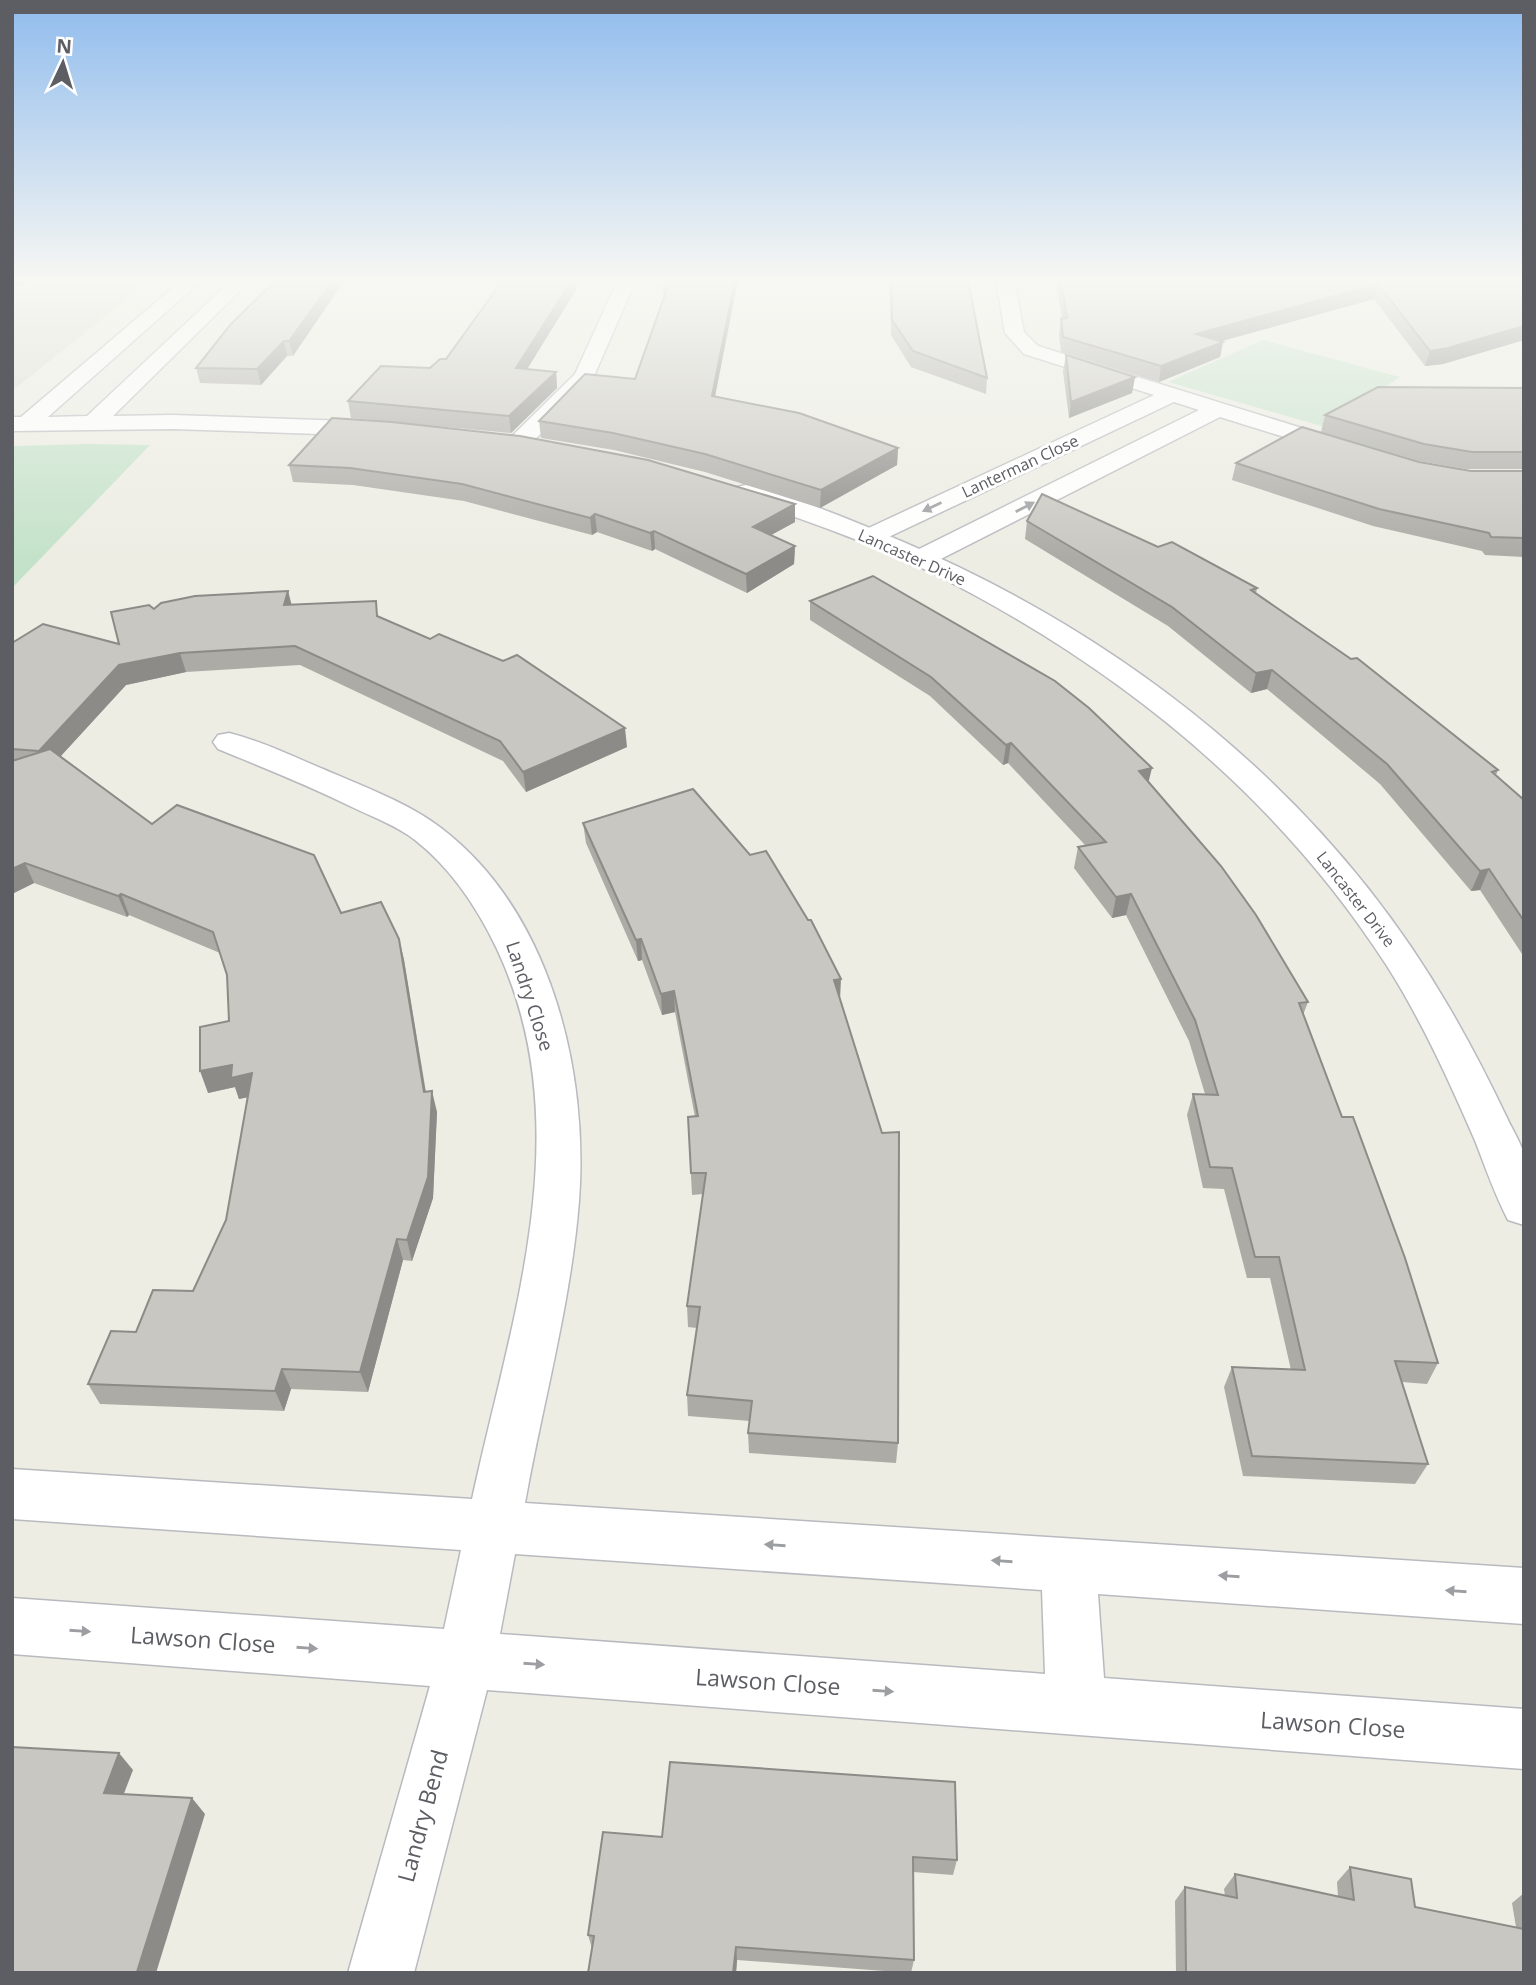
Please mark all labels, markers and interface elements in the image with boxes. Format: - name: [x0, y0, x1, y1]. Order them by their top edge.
- north arrow: [28, 28, 98, 98]
- text: N: [56, 33, 73, 60]
- street label: Lanterman Close: [958, 429, 1082, 503]
- one-way arrow: [1015, 501, 1035, 513]
- one-way arrow: [922, 502, 943, 513]
- street label: Lancaster Drive: [855, 523, 969, 591]
- street label: Lancaster Drive: [1312, 847, 1400, 951]
- street label: Landry Close: [500, 938, 560, 1054]
- one-way arrow: [763, 1540, 785, 1551]
- one-way arrow: [990, 1555, 1012, 1566]
- one-way arrow: [1217, 1570, 1239, 1581]
- one-way arrow: [1444, 1586, 1466, 1597]
- street label: Lawson Close: [129, 1618, 277, 1660]
- one-way arrow: [70, 1626, 92, 1637]
- one-way arrow: [296, 1642, 318, 1653]
- one-way arrow: [523, 1659, 545, 1670]
- street label: Lawson Close: [694, 1660, 842, 1702]
- one-way arrow: [872, 1686, 894, 1697]
- street label: Lawson Close: [1259, 1703, 1407, 1745]
- street label: Landry Bend: [389, 1746, 455, 1885]

